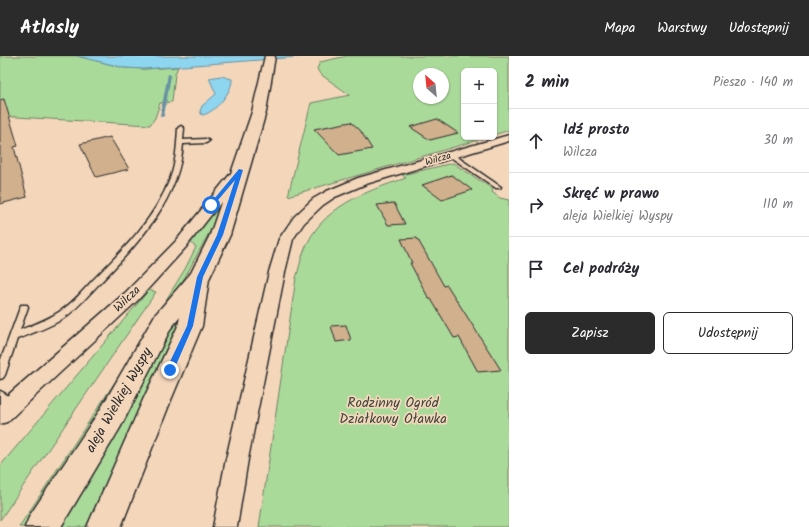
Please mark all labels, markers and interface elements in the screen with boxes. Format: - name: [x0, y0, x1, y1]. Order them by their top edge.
- text: Atlasly: [20, 13, 79, 43]
- text: Mapa: [604, 17, 635, 39]
- text: Warstwy: [657, 17, 707, 39]
- text: Udostępnij: [729, 17, 789, 39]
- north arrow: [413, 68, 449, 104]
- map controls: [461, 68, 497, 140]
- button: +: [461, 68, 497, 104]
- text: 2 min: [525, 69, 569, 96]
- text: Pieszo · 140 m: [713, 72, 793, 93]
- button: −: [461, 104, 497, 140]
- text: Idź prosto: [563, 118, 629, 142]
- icon: ahead: [525, 130, 547, 152]
- text: 30 m: [764, 130, 793, 151]
- text: Wilcza: [563, 142, 597, 163]
- street label: Wilcza: [423, 148, 453, 170]
- text: Skręć w prawo: [563, 182, 659, 206]
- icon: right: [525, 194, 547, 216]
- text: 110 m: [763, 194, 793, 215]
- route start: [202, 196, 220, 214]
- text: aleja Wielkiej Wyspy: [563, 206, 673, 227]
- text: Cel podróży: [563, 257, 639, 281]
- icon: arrive: [525, 258, 547, 280]
- street label: Wilcza: [109, 281, 145, 317]
- button: Zapisz: [525, 312, 655, 354]
- button: Udostępnij: [663, 312, 793, 354]
- street label: aleja Wielkiej Wyspy: [80, 343, 158, 457]
- route end: [161, 361, 179, 379]
- park label: Rodzinny Ogród Działkowy Oławka: [339, 392, 447, 430]

